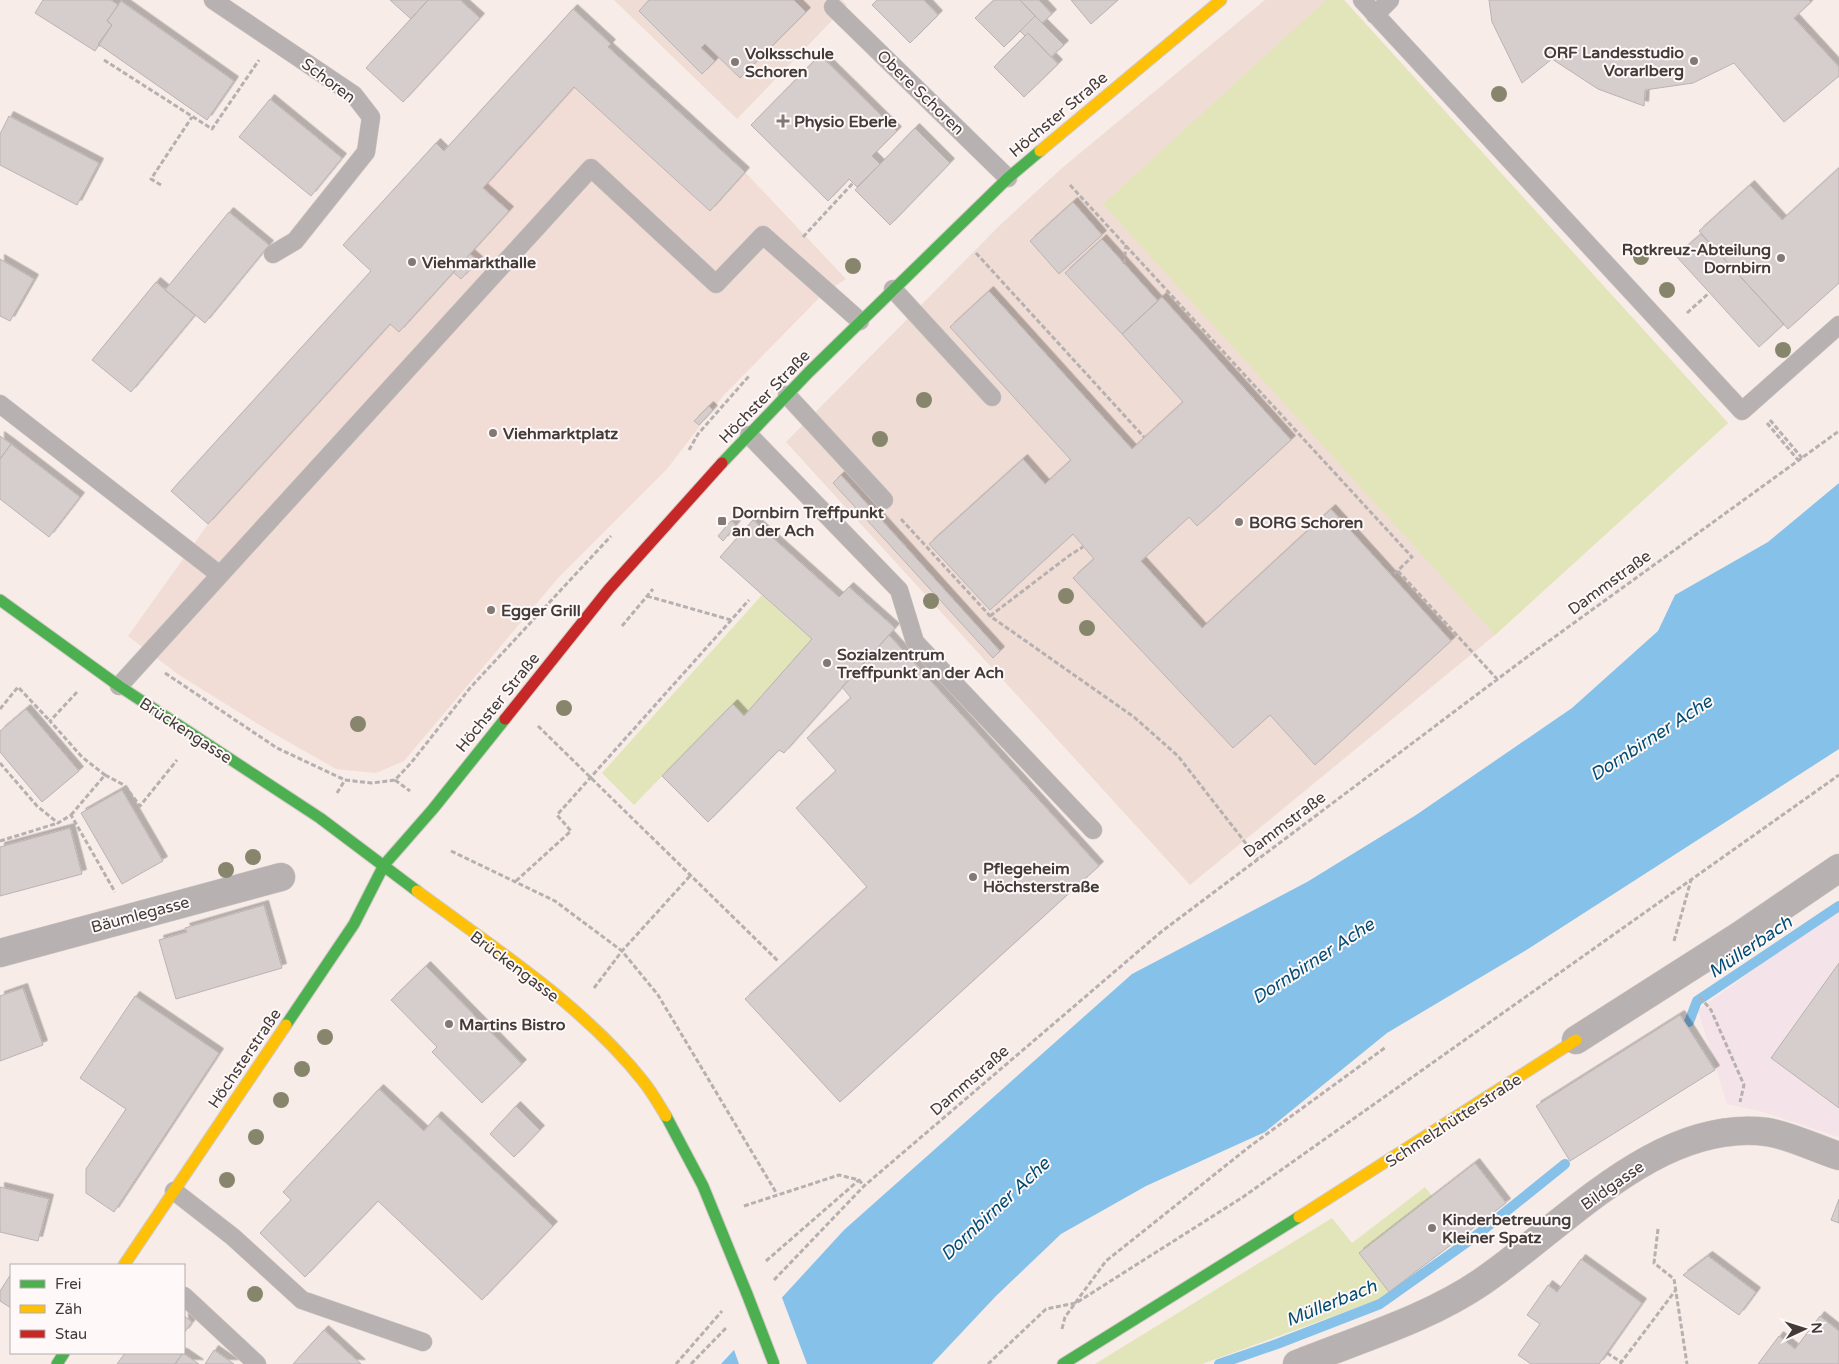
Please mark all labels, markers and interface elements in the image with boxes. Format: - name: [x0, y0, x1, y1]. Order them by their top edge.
- place label: ORF Landesstudio Vorarlberg: [1544, 43, 1684, 81]
- place label: Volksschule Schoren: [745, 44, 834, 82]
- street label: Obere Schoren: [872, 46, 968, 139]
- street label: Schoren: [297, 54, 359, 108]
- marker: ORF Landesstudio Vorarlberg: [1688, 55, 1700, 67]
- marker: Volksschule Schoren: [729, 56, 741, 68]
- street label: Höchster Straße: [1005, 68, 1112, 162]
- place label: Physio Eberle: [794, 112, 897, 132]
- marker: Physio Eberle: [776, 114, 790, 128]
- place label: Rotkreuz-Abteilung Dornbirn: [1622, 240, 1771, 278]
- marker: Rotkreuz-Abteilung Dornbirn: [1775, 252, 1787, 264]
- place label: Viehmarkthalle: [422, 253, 536, 273]
- marker: Viehmarkthalle: [406, 256, 418, 268]
- street label: Höchster Straße: [715, 346, 814, 448]
- place label: Viehmarktplatz: [503, 424, 618, 444]
- marker: Viehmarktplatz: [487, 427, 499, 439]
- place label: Dornbirn Treffpunkt an der Ach: [732, 503, 885, 541]
- place label: BORG Schoren: [1249, 513, 1363, 533]
- marker: Dornbirn Treffpunkt an der Ach: [716, 515, 728, 527]
- marker: BORG Schoren: [1233, 516, 1245, 528]
- street label: Dammstraße: [1564, 546, 1655, 620]
- place label: Egger Grill: [501, 601, 581, 621]
- marker: Egger Grill: [485, 604, 497, 616]
- place label: Sozialzentrum Treffpunkt an der Ach: [836, 645, 1004, 683]
- street label: Höchster Straße: [452, 649, 544, 756]
- marker: Sozialzentrum Treffpunkt an der Ach: [821, 657, 833, 669]
- water label: Dornbirner Ache: [1586, 690, 1717, 786]
- street label: Brückengasse: [135, 694, 235, 768]
- street label: Dammstraße: [1240, 787, 1330, 862]
- place label: Pflegeheim Höchsterstraße: [983, 859, 1099, 897]
- marker: Pflegeheim Höchsterstraße: [967, 871, 979, 883]
- street label: Bäumlegasse: [89, 892, 192, 938]
- water label: Müllerbach: [1704, 910, 1797, 983]
- water label: Dornbirner Ache: [1248, 913, 1379, 1009]
- street label: Brückengasse: [466, 927, 563, 1007]
- street label: Höchsterstraße: [204, 1005, 286, 1112]
- place label: Martins Bistro: [459, 1015, 566, 1035]
- marker: Martins Bistro: [443, 1018, 455, 1030]
- street label: Dammstraße: [926, 1041, 1013, 1120]
- street label: Schmelzhütterstraße: [1382, 1069, 1525, 1172]
- water label: Dornbirner Ache: [936, 1152, 1055, 1265]
- street label: Bildgasse: [1577, 1157, 1648, 1215]
- place label: Kinderbetreuung Kleiner Spatz: [1442, 1210, 1571, 1248]
- marker: Kinderbetreuung Kleiner Spatz: [1426, 1222, 1438, 1234]
- legend: [10, 1264, 185, 1354]
- water label: Müllerbach: [1282, 1274, 1381, 1331]
- text: Frei: [55, 1275, 81, 1293]
- text: Zäh: [55, 1300, 82, 1318]
- north arrow: [1779, 1304, 1829, 1354]
- text: N: [1808, 1322, 1825, 1334]
- text: Stau: [55, 1325, 87, 1343]

